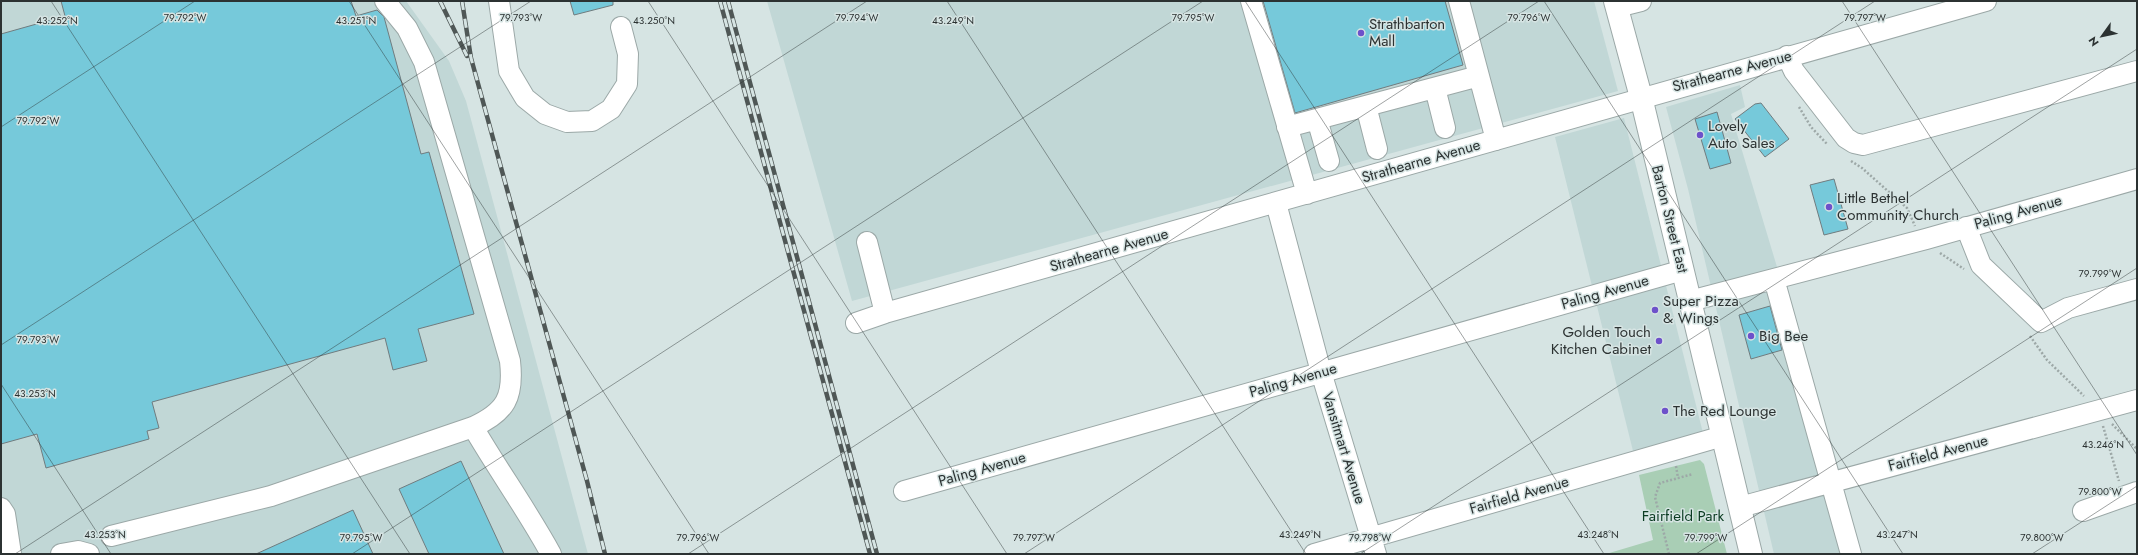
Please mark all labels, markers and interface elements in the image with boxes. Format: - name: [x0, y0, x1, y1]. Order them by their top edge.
- text: 79.792°W: [164, 10, 206, 25]
- text: 79.793°W: [500, 10, 542, 25]
- text: 79.794°W: [836, 10, 879, 25]
- text: 79.795°W: [1172, 10, 1214, 25]
- text: 79.796°W: [1508, 10, 1550, 25]
- text: 79.797°W: [1844, 10, 1886, 25]
- text: 43.252°N: [36, 13, 78, 28]
- text: 43.251°N: [336, 13, 376, 28]
- text: 43.250°N: [633, 13, 675, 28]
- text: 43.249°N: [932, 13, 974, 28]
- place label: Strathbarton Mall: [1369, 13, 1445, 52]
- north arrow: [2082, 16, 2122, 56]
- marker: Strathbarton Mall: [1356, 28, 1366, 38]
- text: N: [2085, 33, 2103, 49]
- street label: Strathearne Avenue: [1670, 44, 1794, 97]
- text: 79.792°W: [17, 113, 59, 128]
- place label: Lovely Auto Sales: [1708, 115, 1774, 154]
- marker: Lovely Auto Sales: [1695, 130, 1705, 140]
- street label: Strathearne Avenue: [1359, 133, 1483, 188]
- street label: Barton Street East: [1646, 163, 1694, 276]
- place label: Little Bethel Community Church: [1837, 187, 1959, 226]
- street label: Paling Avenue: [1972, 189, 2065, 235]
- marker: Little Bethel Community Church: [1824, 202, 1834, 212]
- street label: Strathearne Avenue: [1047, 222, 1171, 277]
- text: 79.799°W: [2079, 266, 2121, 281]
- street label: Paling Avenue: [1559, 269, 1652, 315]
- place label: Super Pizza & Wings: [1663, 290, 1739, 329]
- marker: Super Pizza & Wings: [1650, 305, 1660, 315]
- place label: Golden Touch Kitchen Cabinet: [1551, 321, 1651, 360]
- place label: Big Bee: [1759, 325, 1808, 347]
- marker: Big Bee: [1746, 331, 1756, 341]
- text: 79.793°W: [17, 332, 59, 347]
- marker: Golden Touch Kitchen Cabinet: [1654, 336, 1664, 346]
- street label: Paling Avenue: [1247, 357, 1340, 403]
- text: 43.253°N: [14, 386, 56, 401]
- street label: Vansitmart Avenue: [1317, 389, 1372, 507]
- place label: The Red Lounge: [1673, 400, 1776, 422]
- marker: The Red Lounge: [1660, 406, 1670, 416]
- street label: Fairfield Avenue: [1886, 429, 1991, 477]
- text: 43.246°N: [2082, 437, 2124, 452]
- street label: Paling Avenue: [936, 446, 1029, 492]
- street label: Fairfield Avenue: [1467, 470, 1572, 520]
- text: 79.800°W: [2078, 484, 2122, 499]
- park label: Fairfield Park: [1642, 505, 1725, 527]
- text: 43.253°N: [84, 527, 126, 542]
- text: 43.249°N: [1279, 527, 1321, 542]
- text: 43.248°N: [1577, 527, 1619, 542]
- text: 43.247°N: [1876, 527, 1918, 542]
- text: 79.795°W: [340, 530, 382, 545]
- text: 79.796°W: [677, 530, 719, 545]
- text: 79.797°W: [1013, 530, 1055, 545]
- text: 79.798°W: [1349, 530, 1391, 545]
- text: 79.799°W: [1685, 530, 1727, 545]
- text: 79.800°W: [2020, 530, 2064, 545]

